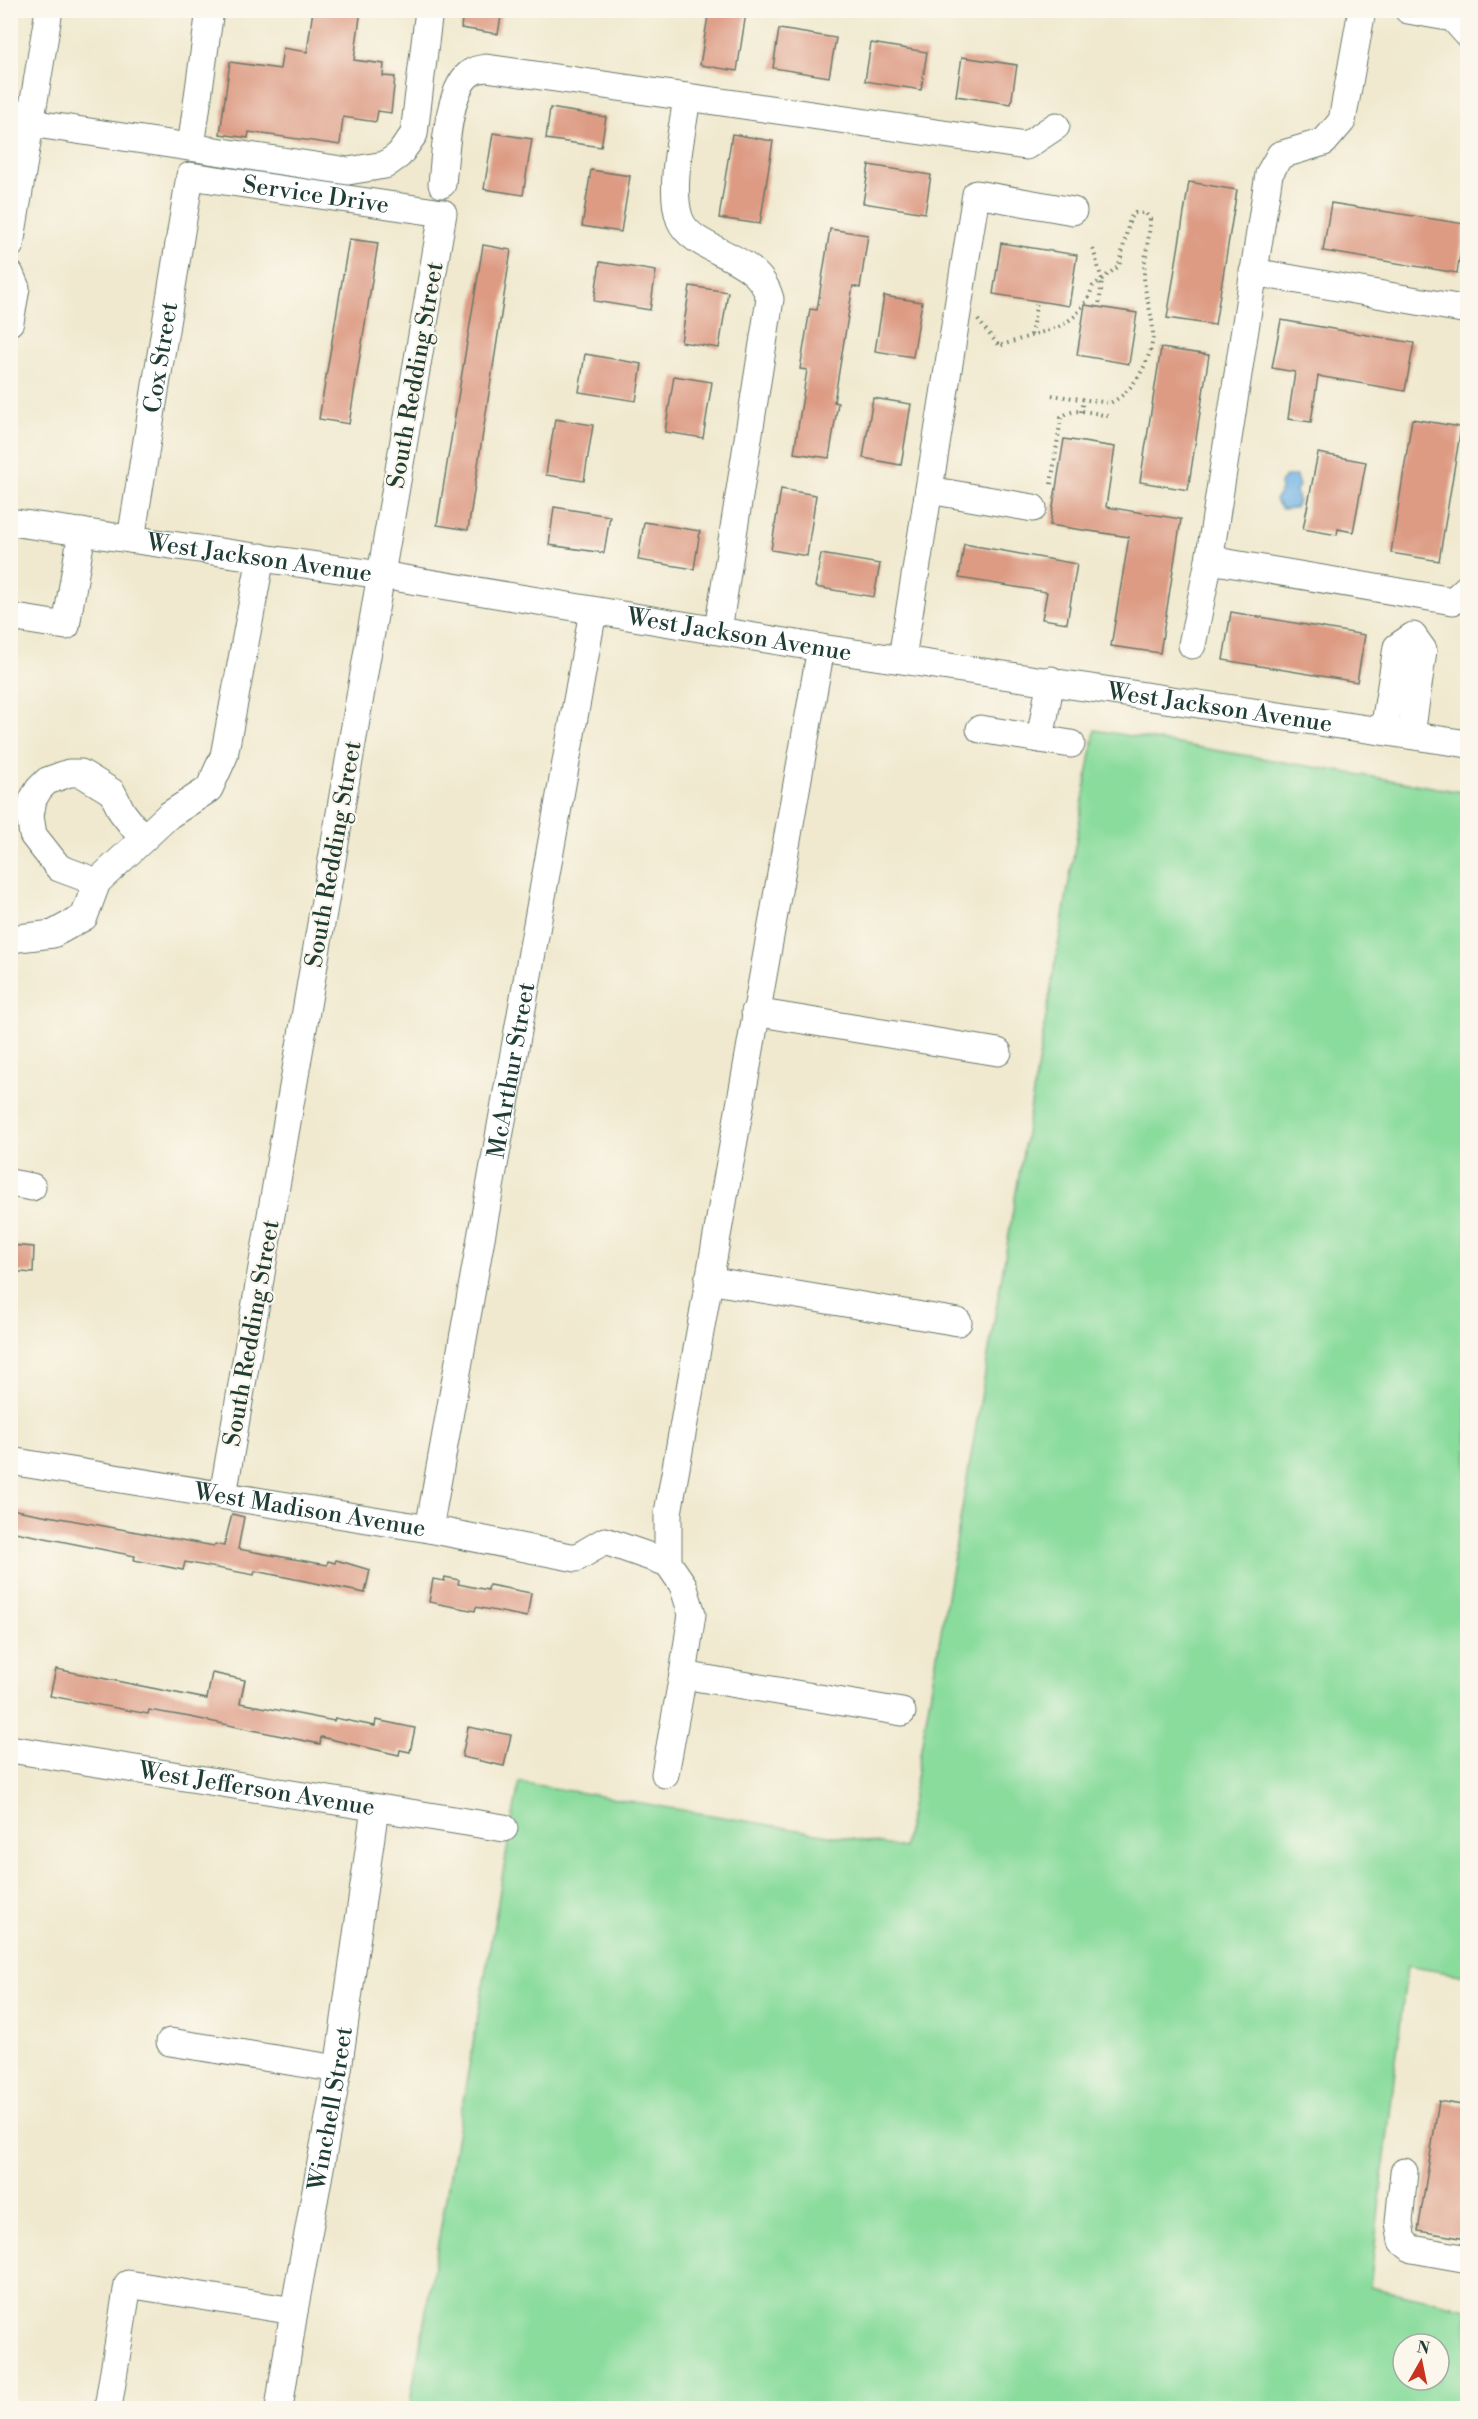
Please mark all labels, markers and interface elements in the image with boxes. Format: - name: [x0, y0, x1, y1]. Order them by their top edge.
- street label: Service Drive: [241, 170, 391, 221]
- street label: South Redding Street: [381, 259, 451, 491]
- street label: Cox Street: [138, 299, 185, 415]
- street label: West Jackson Avenue: [144, 528, 374, 590]
- street label: West Jackson Avenue: [624, 602, 853, 668]
- street label: West Jackson Avenue: [1104, 677, 1334, 740]
- street label: South Redding Street: [299, 738, 369, 970]
- street label: McArthur Street: [482, 980, 542, 1161]
- street label: South Redding Street: [217, 1217, 287, 1449]
- street label: West Madison Avenue: [191, 1477, 428, 1544]
- street label: West Jefferson Avenue: [135, 1756, 377, 1823]
- street label: Winchell Street: [302, 2024, 360, 2194]
- north arrow: [1391, 2332, 1451, 2392]
- text: N: [1415, 2337, 1431, 2359]

